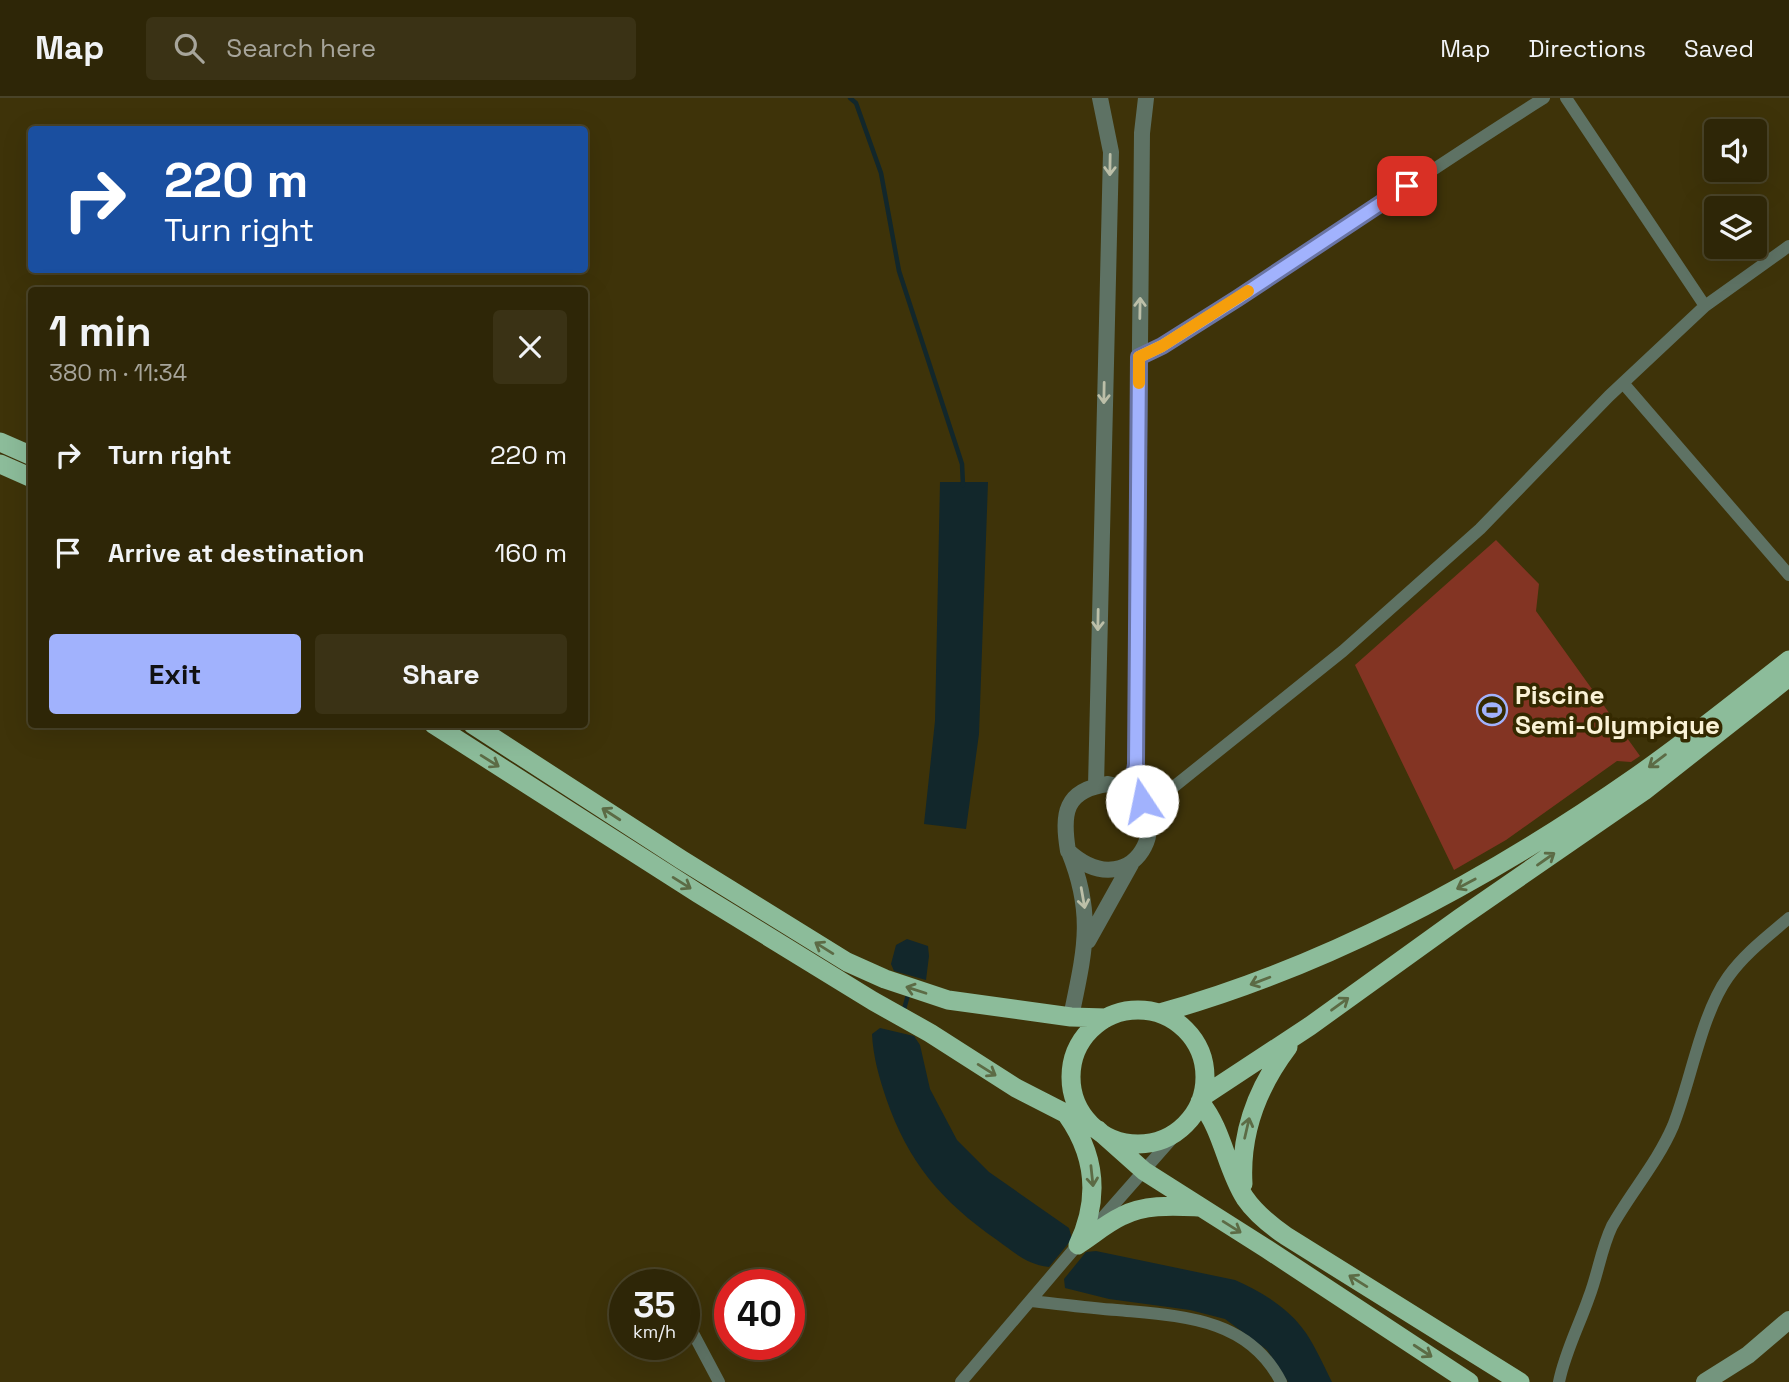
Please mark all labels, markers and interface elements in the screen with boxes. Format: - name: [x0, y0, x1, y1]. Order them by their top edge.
- search box: [146, 17, 636, 80]
- text: Map: [35, 27, 104, 69]
- icon: search: [170, 29, 208, 67]
- text: Search here: [226, 31, 376, 65]
- text: Map: [1440, 33, 1490, 64]
- text: Directions: [1528, 33, 1646, 64]
- text: Saved: [1684, 33, 1754, 64]
- map controls: [1704, 119, 1767, 259]
- button: sound: [1704, 119, 1767, 182]
- text: 220 m: [164, 149, 308, 211]
- one-way arrow: [1104, 153, 1117, 176]
- icon: right: [49, 154, 140, 245]
- pin: [1377, 156, 1437, 216]
- icon: arrive: [1388, 167, 1426, 205]
- button: layers: [1704, 196, 1767, 259]
- text: Turn right: [164, 210, 314, 250]
- one-way arrow: [1133, 296, 1147, 319]
- text: 1 min: [49, 305, 152, 358]
- button: close: [493, 310, 567, 384]
- text: 380 m · 11:34: [49, 358, 187, 388]
- one-way arrow: [1098, 381, 1111, 404]
- icon: right: [49, 436, 87, 474]
- text: Turn right: [108, 438, 232, 472]
- text: 220 m: [490, 438, 567, 472]
- icon: arrive: [49, 534, 87, 572]
- text: Arrive at destination: [108, 536, 365, 570]
- text: 160 m: [495, 536, 567, 570]
- one-way arrow: [1092, 608, 1105, 631]
- button: Exit: [49, 634, 301, 714]
- button: Share: [315, 634, 567, 714]
- place label: Piscine Semi-Olympique: [1515, 678, 1720, 742]
- sports icon: Piscine Semi-Olympique: [1475, 693, 1509, 727]
- one-way arrow: [1648, 754, 1667, 769]
- one-way arrow: [480, 755, 500, 769]
- position arrow: [1105, 764, 1179, 838]
- one-way arrow: [601, 807, 621, 821]
- one-way arrow: [1536, 852, 1555, 866]
- one-way arrow: [672, 877, 692, 891]
- one-way arrow: [1456, 877, 1476, 891]
- one-way arrow: [1077, 886, 1090, 909]
- one-way arrow: [815, 940, 835, 954]
- one-way arrow: [1250, 976, 1272, 988]
- one-way arrow: [905, 982, 927, 995]
- one-way arrow: [1330, 997, 1349, 1012]
- one-way arrow: [977, 1063, 996, 1078]
- one-way arrow: [1241, 1117, 1255, 1140]
- one-way arrow: [1085, 1164, 1098, 1187]
- one-way arrow: [1222, 1219, 1241, 1234]
- speed limit sign: 40: [714, 1269, 805, 1360]
- one-way arrow: [1349, 1273, 1369, 1287]
- text: 35: [633, 1283, 676, 1327]
- text: km/h: [633, 1320, 676, 1343]
- one-way arrow: [1412, 1344, 1432, 1358]

